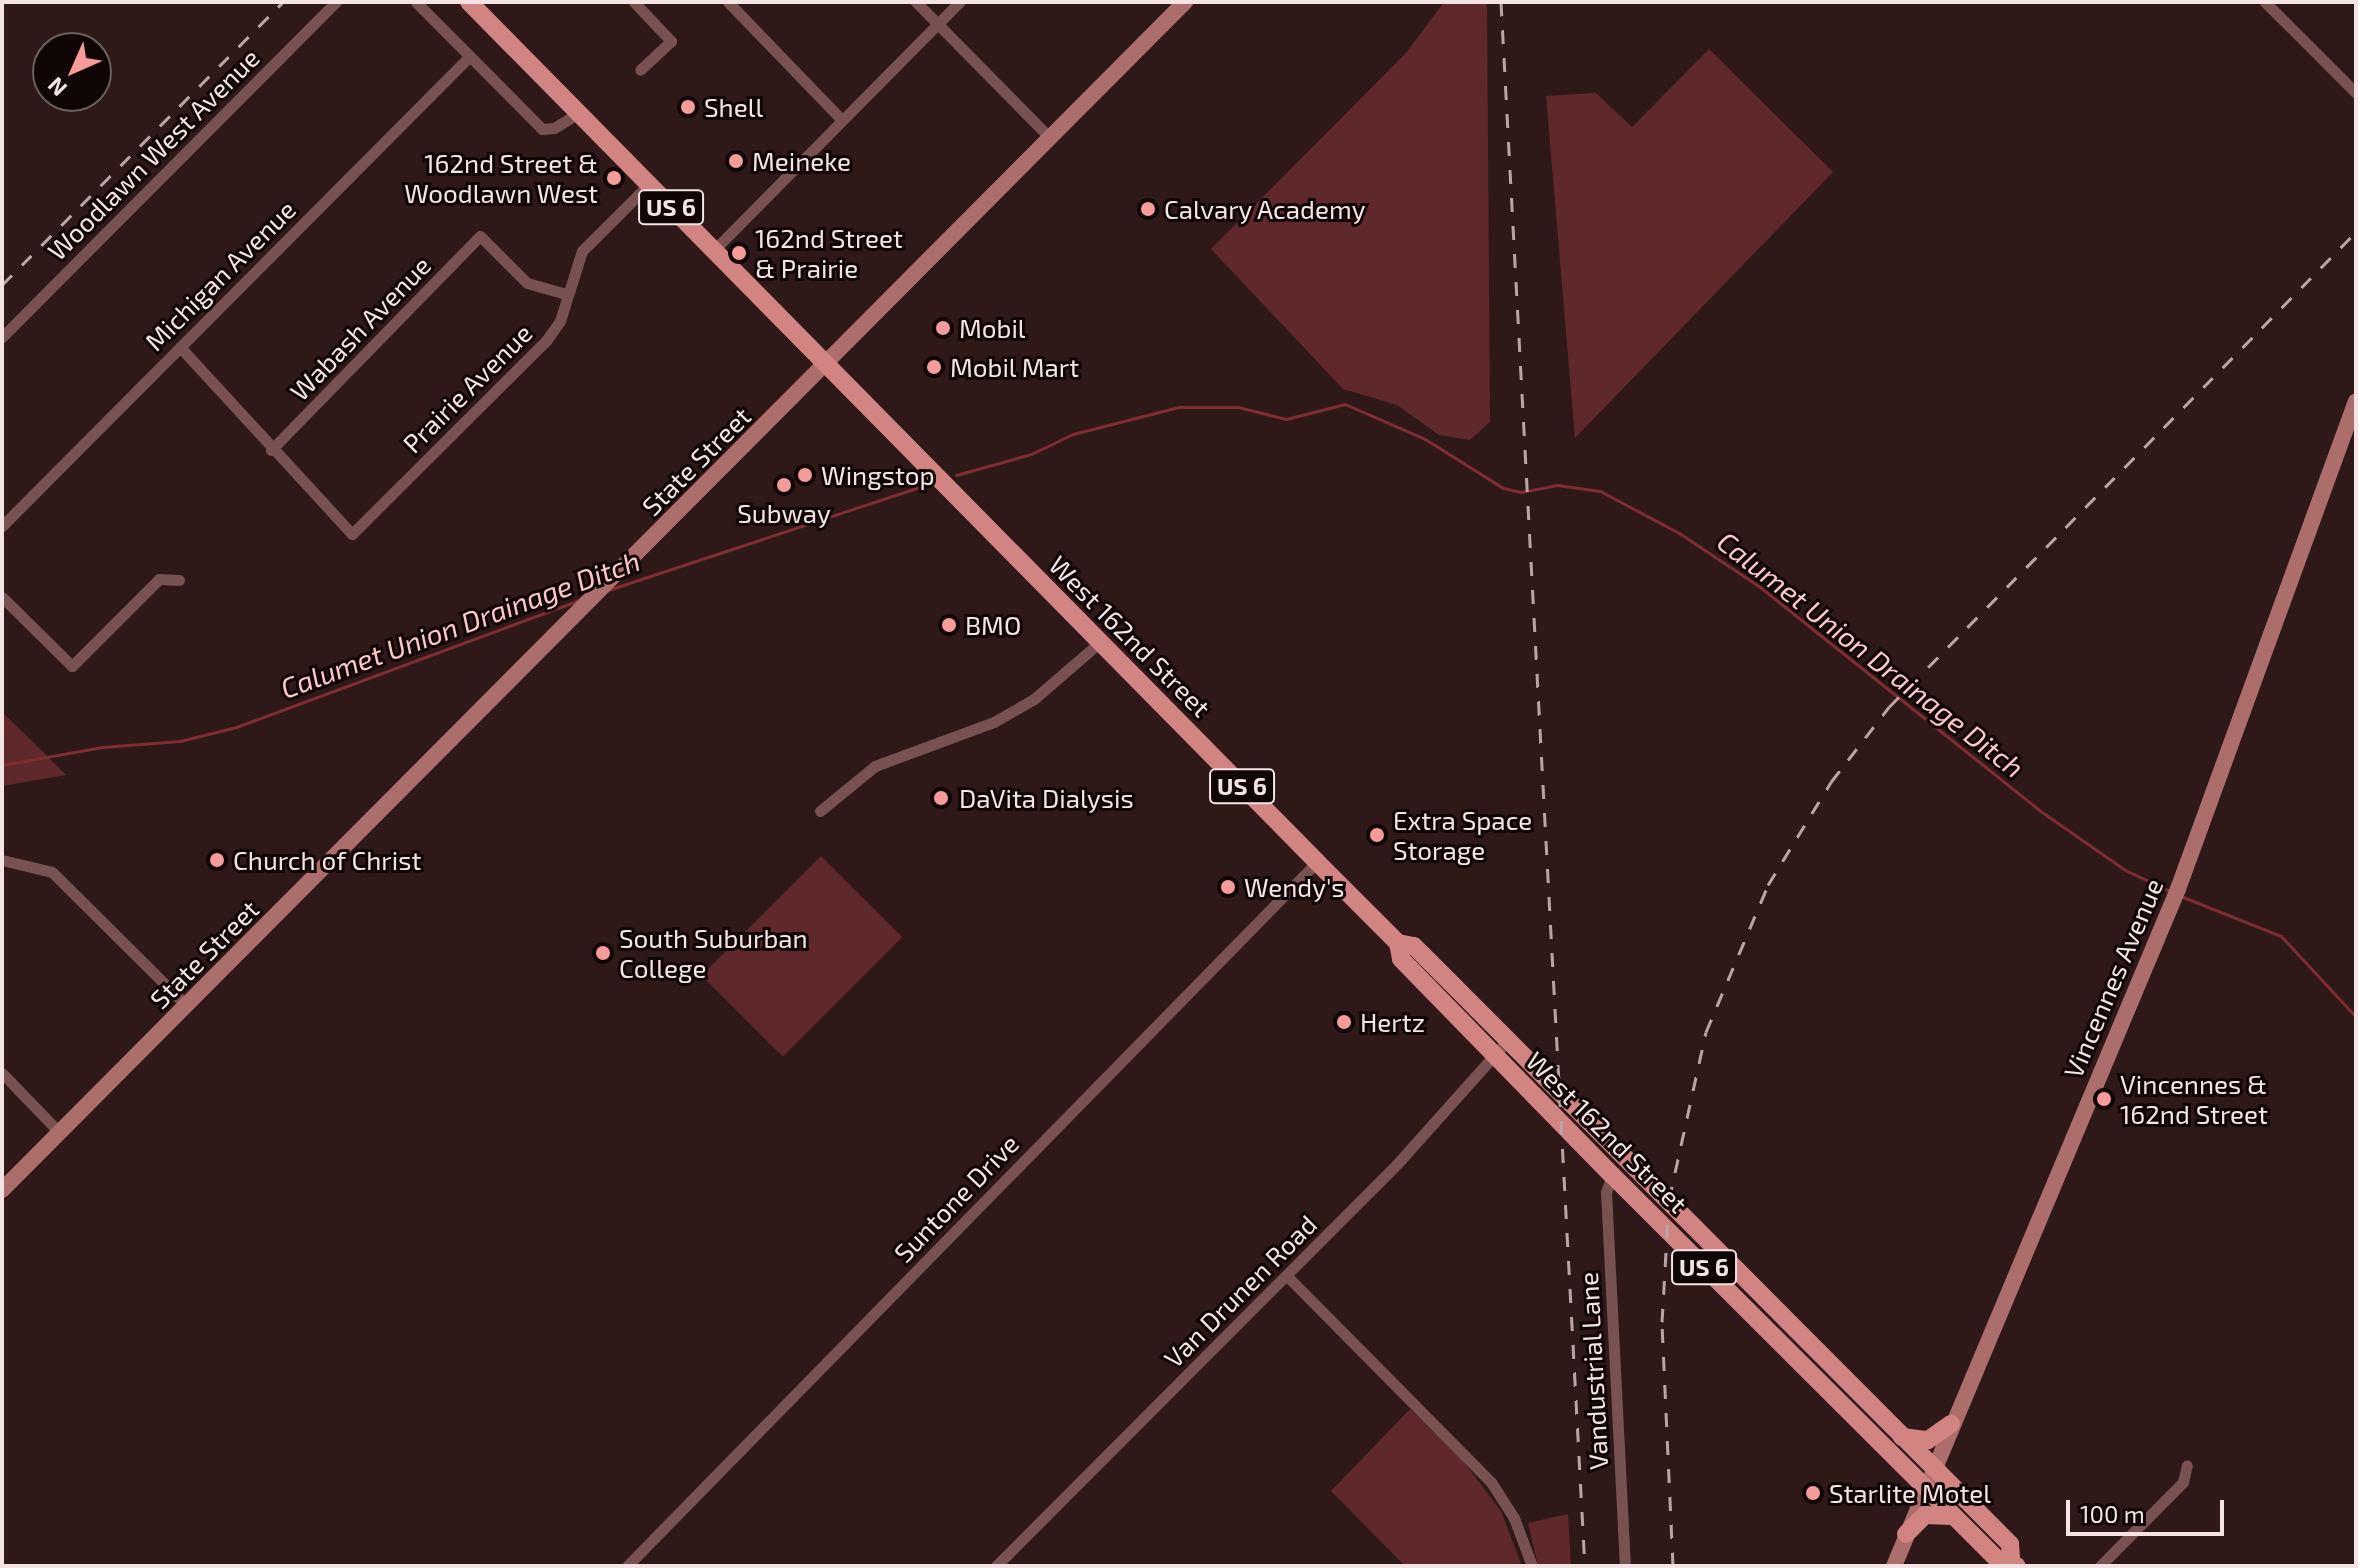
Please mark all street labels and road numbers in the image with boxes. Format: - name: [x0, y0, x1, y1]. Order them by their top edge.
- street label: Woodlawn West Avenue: [40, 41, 266, 267]
- road number: US 6: [637, 187, 705, 227]
- street label: Michigan Avenue: [138, 193, 302, 357]
- street label: Wabash Avenue: [283, 249, 437, 407]
- street label: Prairie Avenue: [396, 317, 538, 459]
- street label: State Street: [635, 400, 757, 522]
- street label: West 162nd Street: [1043, 549, 1217, 723]
- road number: US 6: [1208, 766, 1276, 806]
- street label: Vincennes Avenue: [2057, 873, 2169, 1083]
- street label: State Street: [143, 893, 265, 1015]
- street label: West 162nd Street: [1520, 1045, 1694, 1219]
- street label: Suntone Drive: [887, 1128, 1025, 1268]
- street label: Van Drunen Road: [1157, 1208, 1323, 1374]
- road number: US 6: [1670, 1247, 1738, 1287]
- street label: Vandustrial Lane: [1572, 1271, 1614, 1471]

